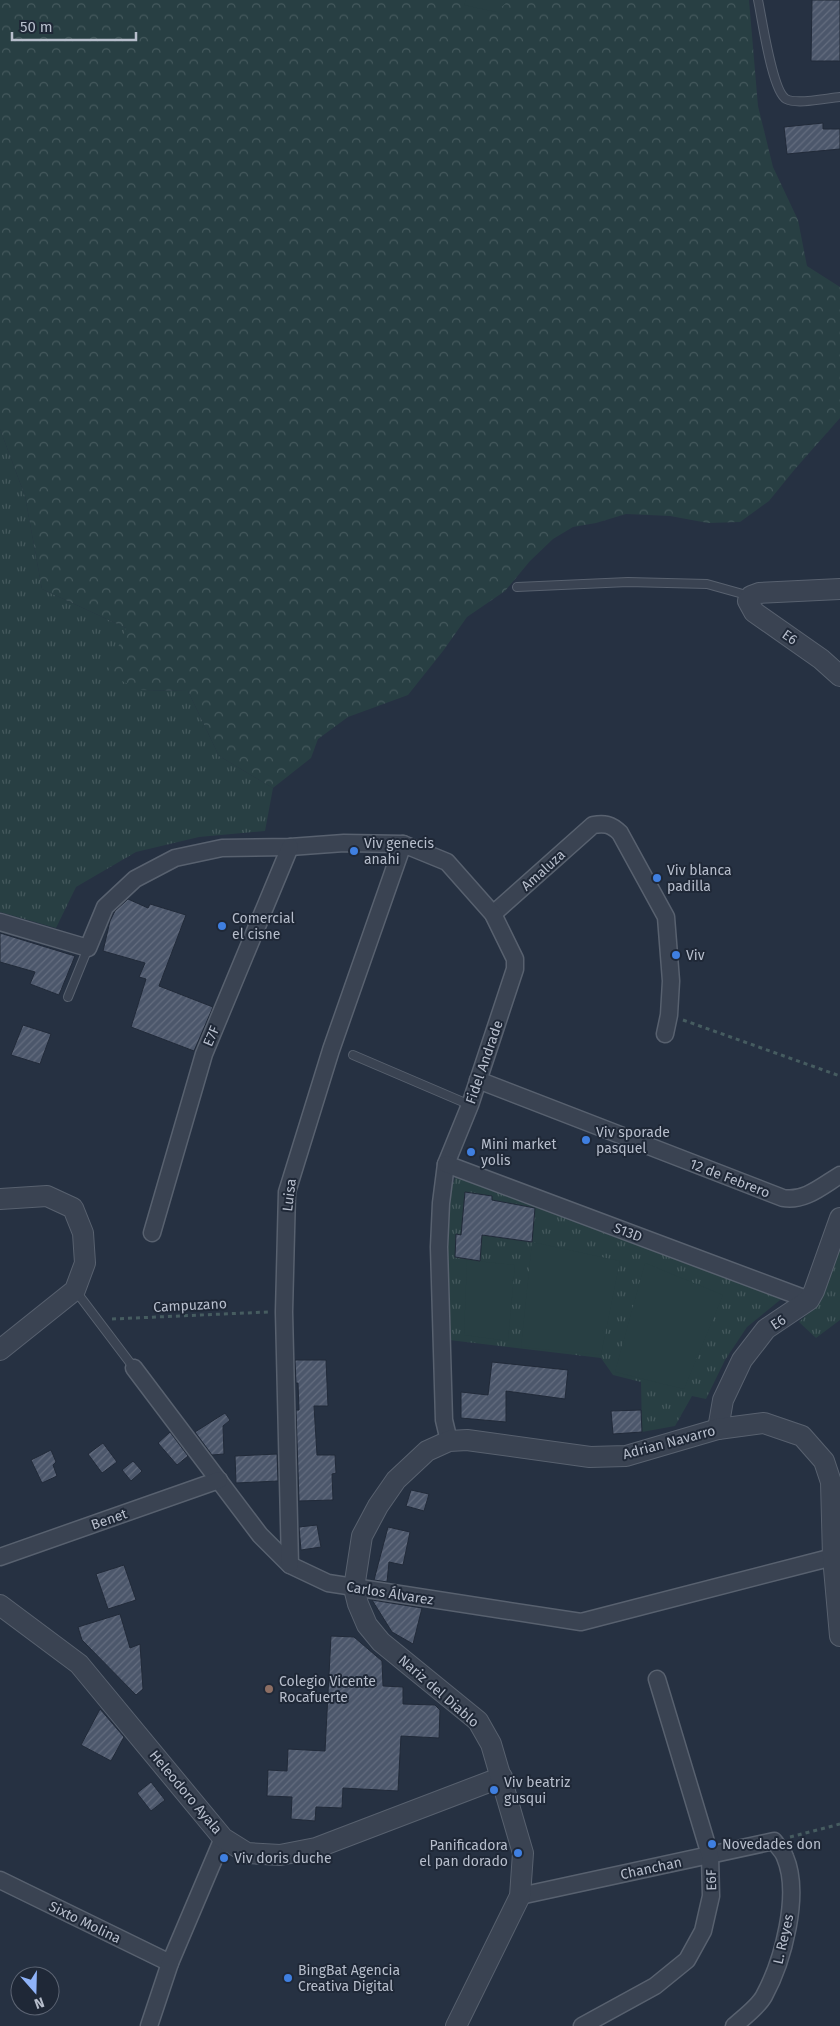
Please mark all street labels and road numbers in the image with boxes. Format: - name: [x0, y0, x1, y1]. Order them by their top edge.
- street label: E6: [779, 626, 801, 649]
- street label: Amaluza: [518, 846, 569, 895]
- street label: Fidel Andrade: [462, 1018, 507, 1106]
- street label: E7F: [200, 1023, 223, 1049]
- street label: 12 de Febrero: [687, 1155, 772, 1202]
- street label: Luisa: [279, 1178, 300, 1212]
- street label: S13D: [611, 1219, 645, 1246]
- street label: Campuzano: [153, 1295, 227, 1316]
- street label: E6: [767, 1311, 789, 1334]
- street label: Adrian Navarro: [621, 1422, 717, 1463]
- street label: Benet: [89, 1505, 130, 1534]
- street label: Carlos Álvarez: [345, 1577, 435, 1609]
- street label: Nariz del Diablo: [395, 1652, 482, 1731]
- street label: Heleodoro Ayala: [146, 1747, 226, 1838]
- street label: Chanchan: [619, 1854, 683, 1883]
- street label: E6F: [703, 1869, 720, 1891]
- street label: Sixto Molina: [46, 1898, 124, 1947]
- street label: L. Reyes: [769, 1912, 798, 1966]

